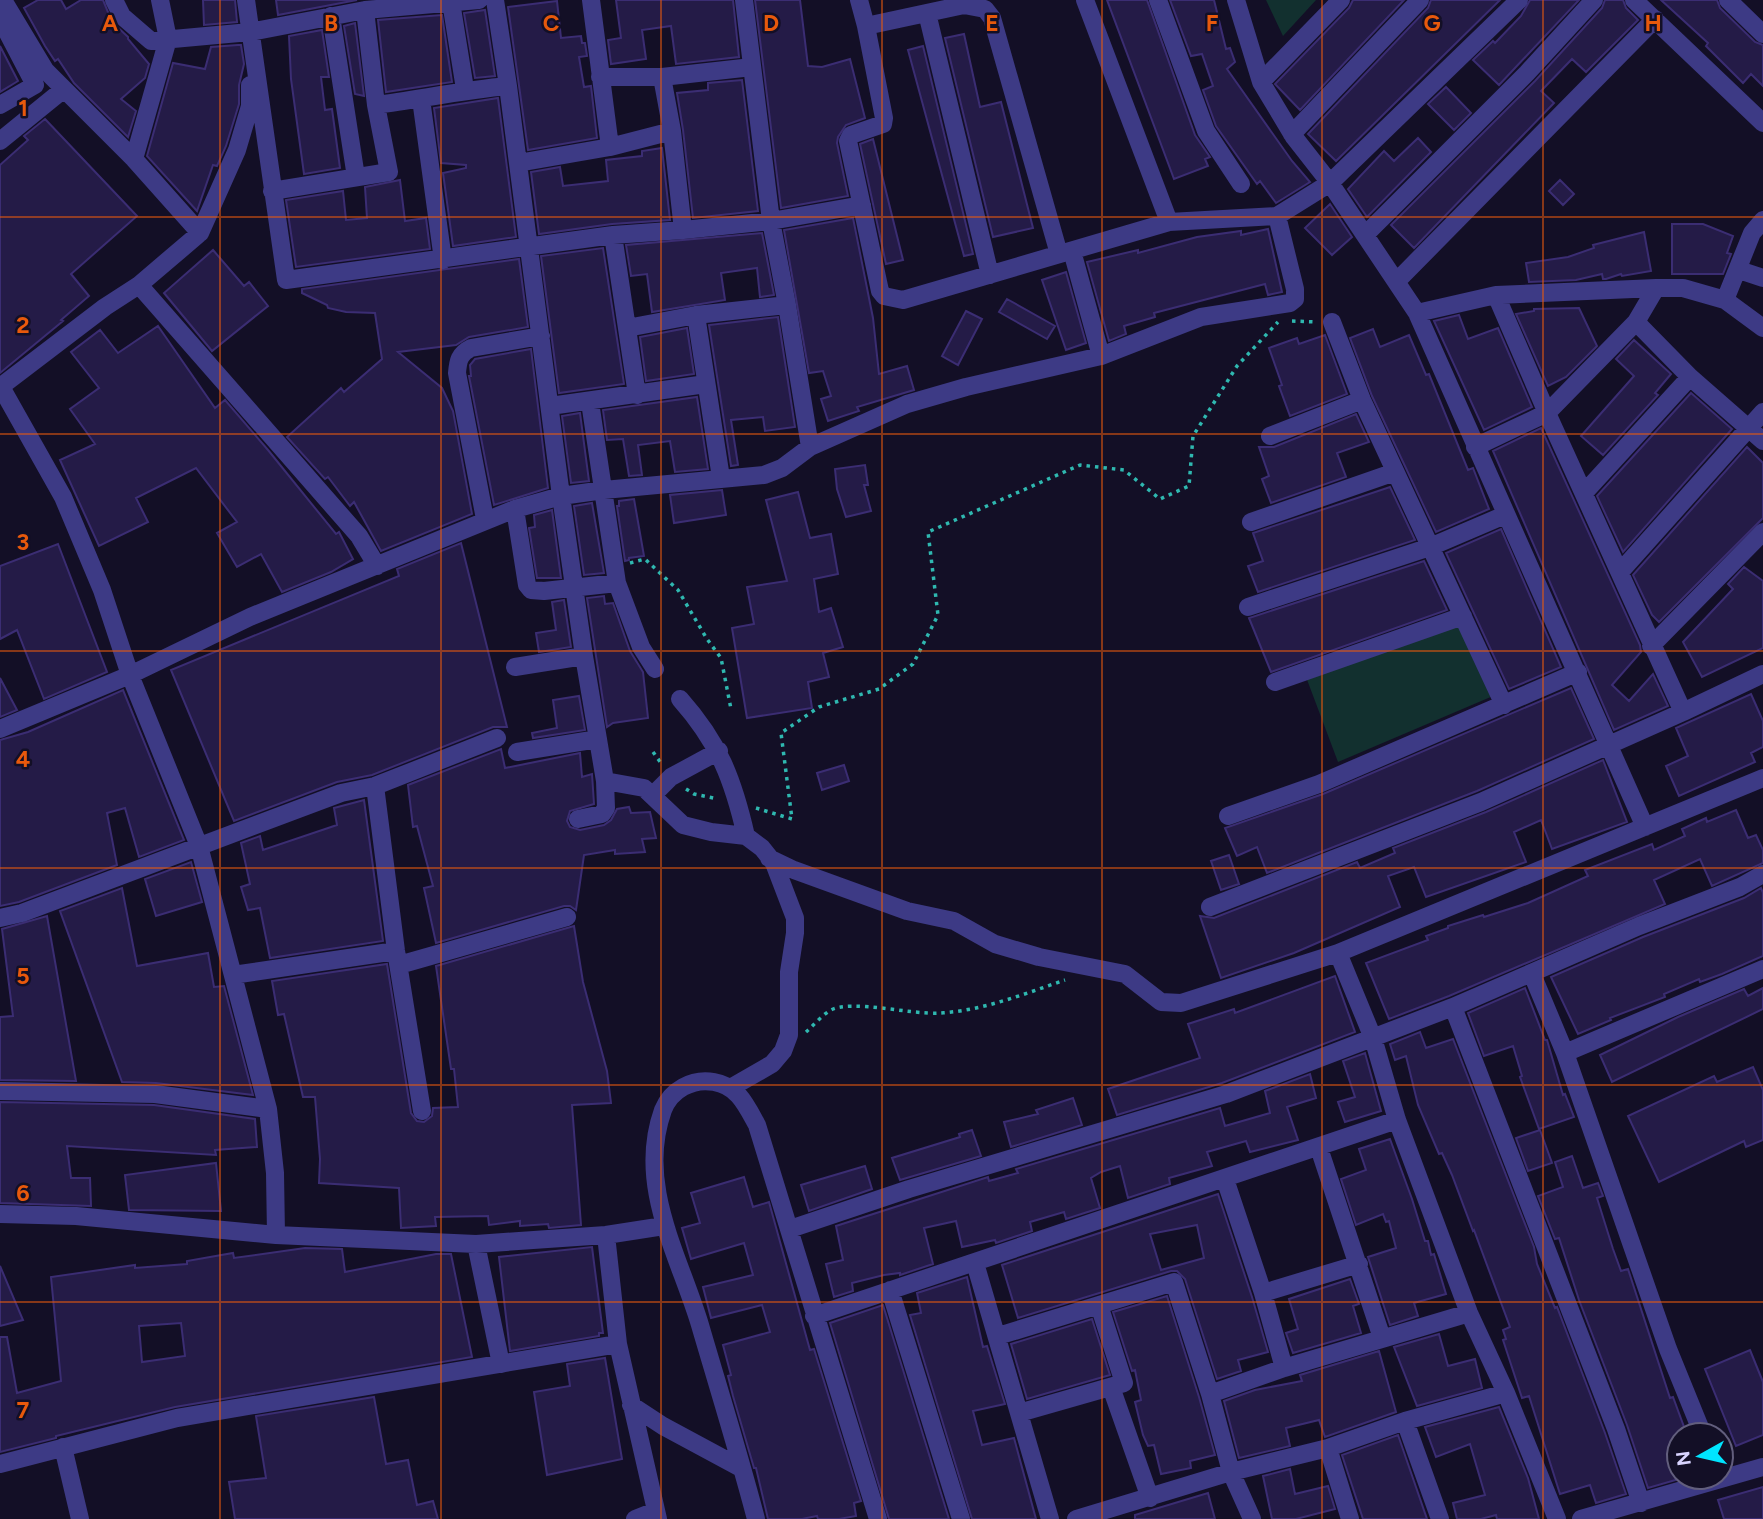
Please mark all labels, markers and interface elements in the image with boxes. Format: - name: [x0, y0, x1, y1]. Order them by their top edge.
- text: A: [102, 9, 119, 37]
- text: B: [324, 9, 338, 37]
- text: C: [543, 9, 560, 37]
- text: D: [763, 9, 779, 37]
- text: E: [985, 9, 999, 37]
- text: F: [1206, 9, 1219, 37]
- text: G: [1423, 9, 1441, 37]
- text: H: [1644, 9, 1662, 37]
- text: 1: [18, 94, 28, 122]
- text: 2: [16, 311, 30, 339]
- text: 3: [17, 528, 29, 556]
- text: 4: [16, 745, 30, 773]
- text: 5: [16, 962, 30, 990]
- text: 6: [16, 1179, 30, 1207]
- text: 7: [17, 1396, 30, 1424]
- north arrow: [1665, 1421, 1735, 1491]
- text: N: [1671, 1449, 1696, 1467]

